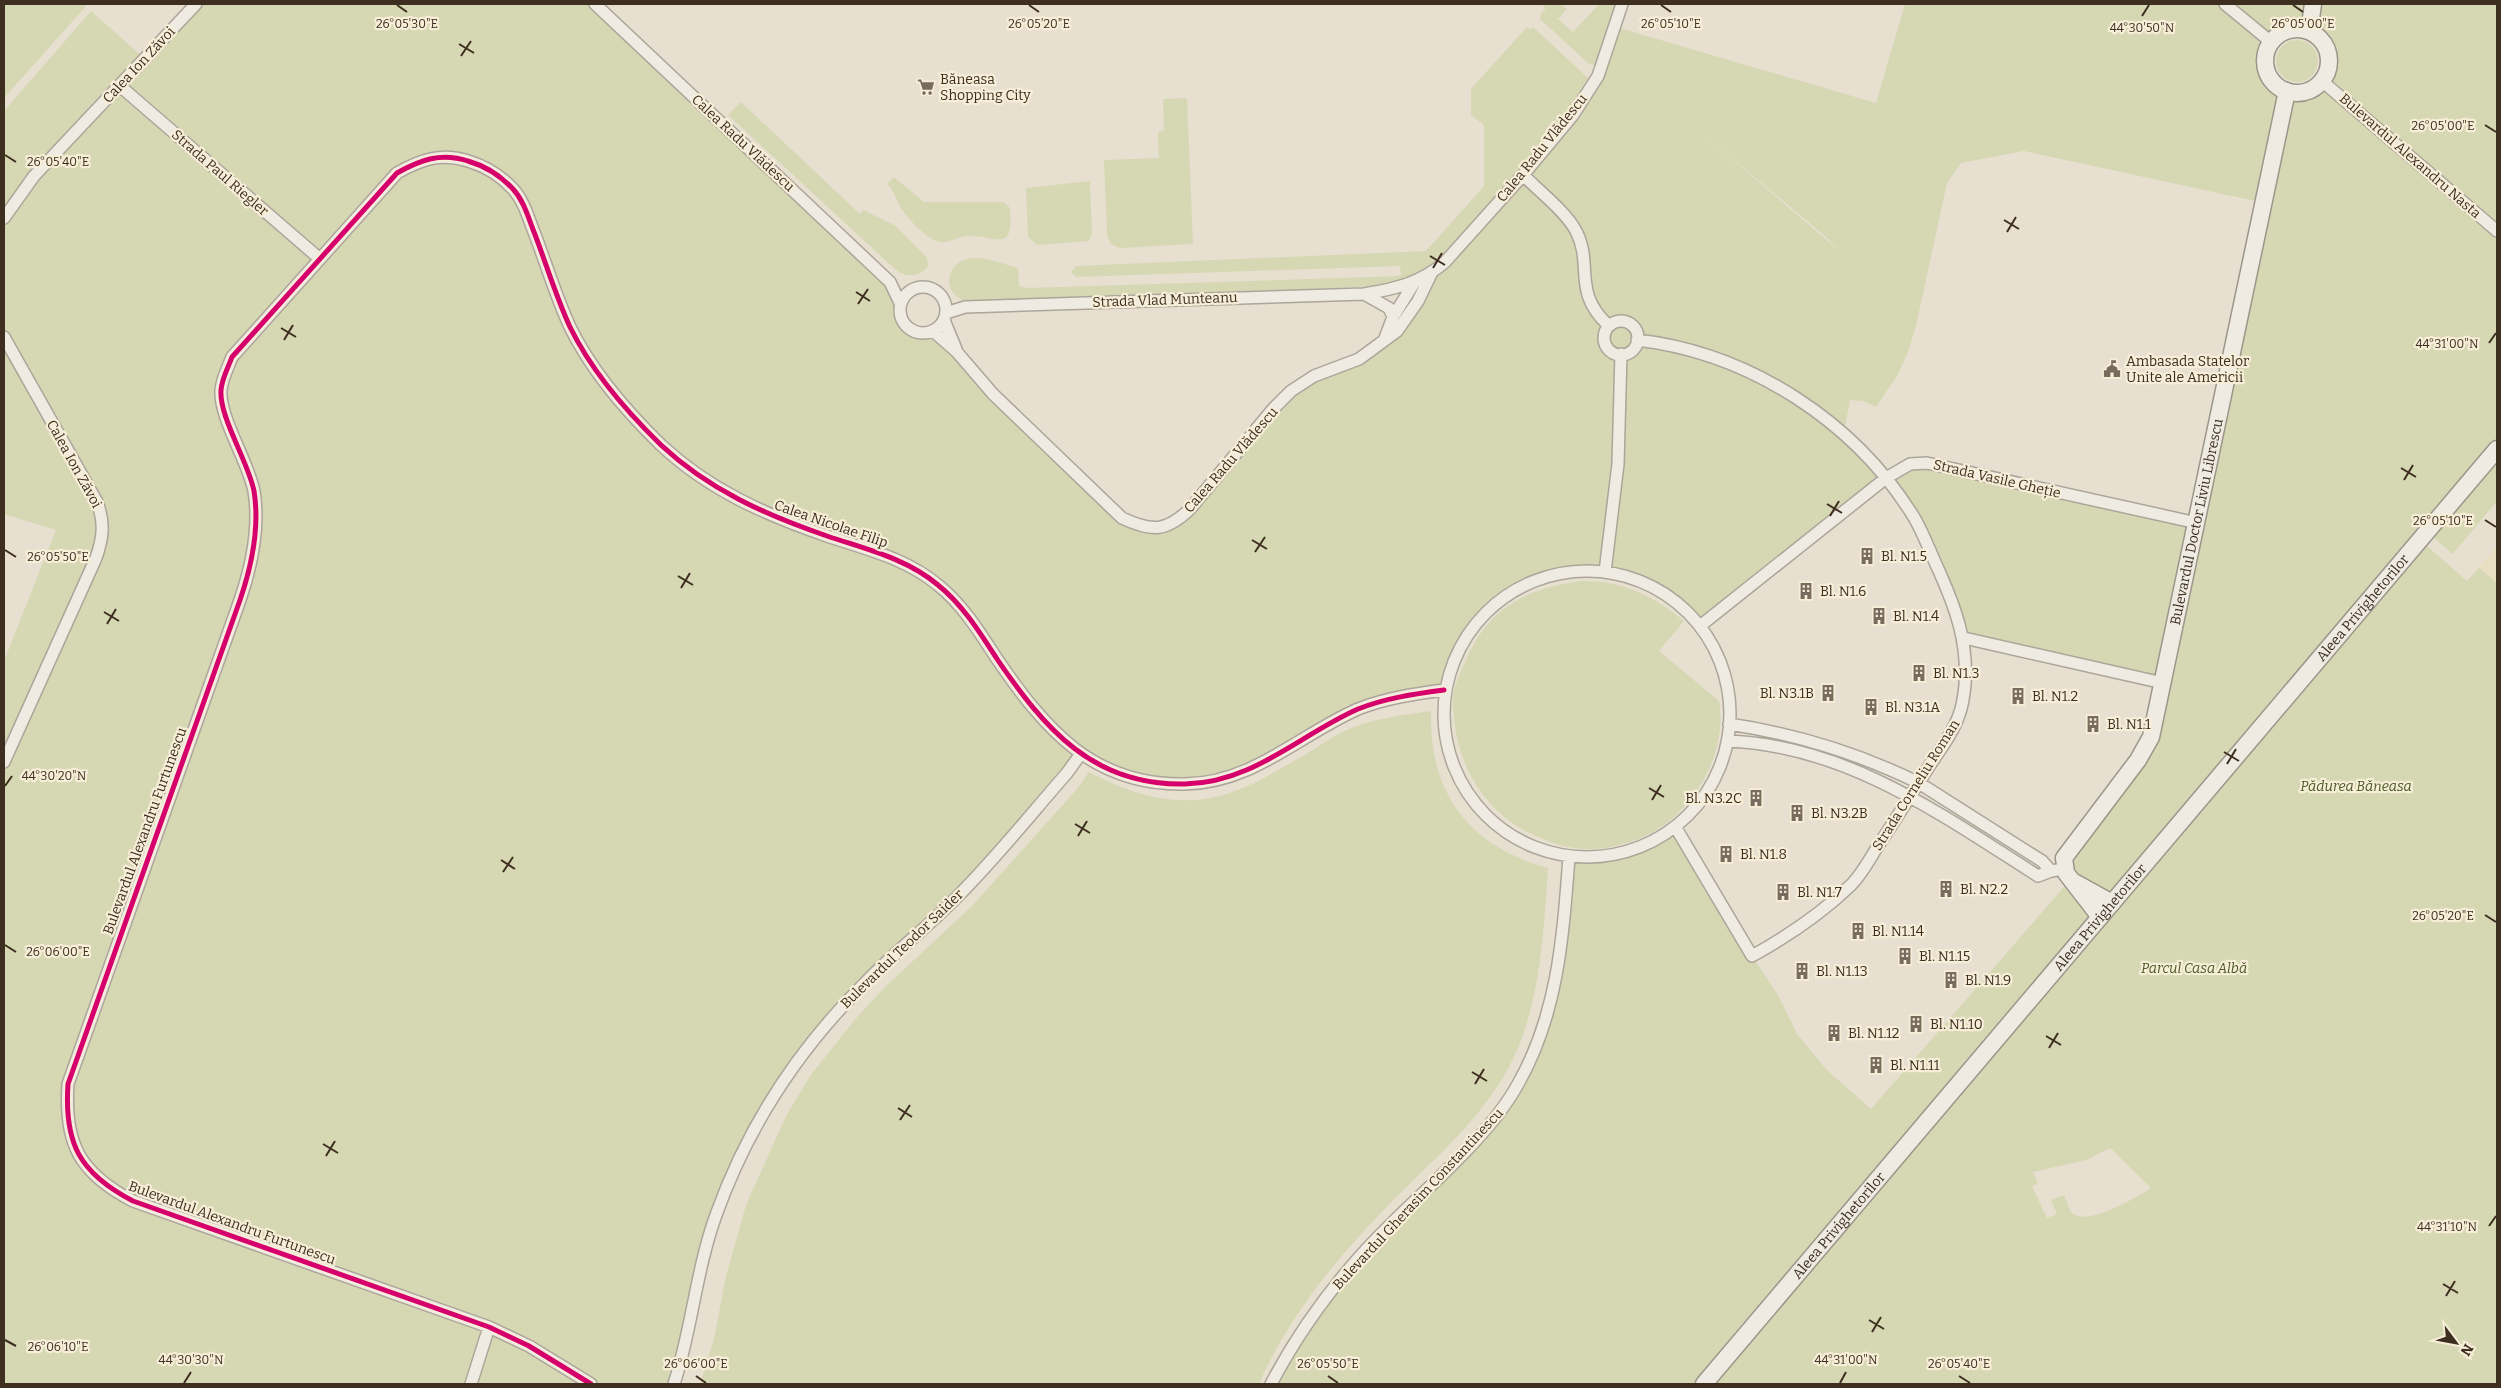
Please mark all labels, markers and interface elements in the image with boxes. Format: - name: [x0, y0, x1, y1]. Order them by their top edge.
- text: 26°05'30"E: [376, 17, 438, 31]
- text: 26°05'20"E: [1008, 17, 1070, 31]
- text: 26°05'10"E: [1641, 17, 1701, 31]
- text: 26°05'00"E: [2272, 17, 2334, 31]
- text: 44°30'50"N: [2110, 21, 2175, 35]
- street label: Calea Ion Zăvoi: [99, 23, 179, 107]
- place label: Băneasa Shopping City: [940, 71, 1031, 104]
- supermarket icon: Băneasa Shopping City: [916, 77, 936, 97]
- street label: Calea Radu Vlădescu: [1493, 90, 1591, 206]
- street label: Bulevardul Alexandru Nasta: [2336, 90, 2484, 222]
- street label: Calea Radu Vlădescu: [688, 91, 798, 195]
- text: 26°05'00"E: [2412, 119, 2474, 133]
- street label: Strada Paul Riegler: [168, 126, 272, 220]
- text: 26°05'40"E: [27, 155, 89, 169]
- street label: Strada Vlad Munteanu: [1092, 289, 1238, 311]
- text: 44°31'00"N: [2416, 337, 2479, 351]
- place label: Ambasada Statelor Unite ale Americii: [2126, 353, 2249, 386]
- public building icon: Ambasada Statelor Unite ale Americii: [2102, 359, 2122, 379]
- street label: Calea Radu Vlădescu: [1181, 404, 1282, 516]
- street label: Calea Ion Zăvoi: [43, 417, 105, 511]
- street label: Bulevardul Doctor Liviu Librescu: [2166, 417, 2226, 626]
- street label: Strada Vasile Gheție: [1931, 456, 2062, 503]
- street label: Calea Nicolae Filip: [772, 497, 890, 551]
- text: 26°05'10"E: [2413, 514, 2473, 528]
- building icon: Bl. N1.5: [1857, 546, 1877, 566]
- place label: Bl. N1.5: [1881, 548, 1927, 565]
- text: 26°05'50"E: [27, 550, 89, 564]
- street label: Aleea Privighetorilor: [2312, 551, 2413, 665]
- building icon: Bl. N1.6: [1796, 581, 1816, 601]
- place label: Bl. N1.6: [1820, 583, 1866, 600]
- building icon: Bl. N1.4: [1869, 606, 1889, 626]
- place label: Bl. N1.4: [1893, 608, 1939, 625]
- building icon: Bl. N1.3: [1909, 663, 1929, 683]
- place label: Bl. N1.3: [1933, 665, 1979, 682]
- building icon: Bl. N3.1B: [1818, 683, 1838, 703]
- place label: Bl. N3.1B: [1760, 685, 1814, 702]
- building icon: Bl. N1.2: [2008, 686, 2028, 706]
- place label: Bl. N1.2: [2032, 688, 2078, 705]
- building icon: Bl. N3.1A: [1861, 697, 1881, 717]
- place label: Bl. N3.1A: [1885, 699, 1940, 716]
- building icon: Bl. N1.1: [2083, 714, 2103, 734]
- street label: Strada Corneliu Roman: [1869, 716, 1963, 854]
- place label: Bl. N1.1: [2107, 716, 2151, 733]
- street label: Bulevardul Alexandru Furtunescu: [100, 725, 191, 937]
- text: 44°30'20"N: [22, 769, 87, 783]
- park label: Pădurea Băneasa: [2300, 778, 2412, 795]
- building icon: Bl. N3.2C: [1746, 788, 1766, 808]
- place label: Bl. N3.2C: [1685, 790, 1742, 807]
- building icon: Bl. N3.2B: [1787, 803, 1807, 823]
- place label: Bl. N3.2B: [1811, 805, 1868, 822]
- building icon: Bl. N1.8: [1716, 844, 1736, 864]
- place label: Bl. N1.8: [1740, 846, 1787, 863]
- street label: Aleea Privighetorilor: [2050, 860, 2150, 974]
- building icon: Bl. N2.2: [1936, 879, 1956, 899]
- place label: Bl. N2.2: [1960, 881, 2008, 898]
- building icon: Bl. N1.7: [1773, 882, 1793, 902]
- place label: Bl. N1.7: [1797, 884, 1842, 901]
- street label: Bulevardul Teodor Saider: [837, 886, 967, 1012]
- text: 26°05'20"E: [2412, 909, 2474, 923]
- building icon: Bl. N1.14: [1848, 921, 1868, 941]
- place label: Bl. N1.14: [1872, 923, 1924, 940]
- text: 26°06'00"E: [26, 945, 90, 959]
- building icon: Bl. N1.15: [1895, 946, 1915, 966]
- place label: Bl. N1.15: [1919, 948, 1970, 965]
- park label: Parcul Casa Albă: [2141, 960, 2247, 977]
- building icon: Bl. N1.13: [1792, 961, 1812, 981]
- place label: Bl. N1.13: [1816, 963, 1868, 980]
- building icon: Bl. N1.9: [1941, 970, 1961, 990]
- place label: Bl. N1.9: [1965, 972, 2011, 989]
- building icon: Bl. N1.10: [1906, 1014, 1926, 1034]
- place label: Bl. N1.10: [1930, 1016, 1983, 1033]
- building icon: Bl. N1.12: [1824, 1023, 1844, 1043]
- place label: Bl. N1.12: [1848, 1025, 1899, 1042]
- building icon: Bl. N1.11: [1866, 1055, 1886, 1075]
- place label: Bl. N1.11: [1890, 1057, 1940, 1074]
- street label: Bulevardul Gherasim Constantinescu: [1329, 1104, 1507, 1293]
- street label: Aleea Privighetorilor: [1788, 1168, 1889, 1282]
- street label: Bulevardul Alexandru Furtunescu: [126, 1178, 338, 1269]
- text: 44°31'10"N: [2417, 1220, 2478, 1234]
- north arrow: [2431, 1318, 2481, 1368]
- text: 26°06'10"E: [28, 1340, 88, 1354]
- text: N: [2456, 1341, 2477, 1359]
- text: 44°30'30"N: [159, 1353, 224, 1367]
- text: 44°31'00"N: [1815, 1353, 1878, 1367]
- text: 26°06'00"E: [664, 1357, 728, 1371]
- text: 26°05'50"E: [1297, 1357, 1359, 1371]
- text: 26°05'40"E: [1928, 1357, 1990, 1371]

